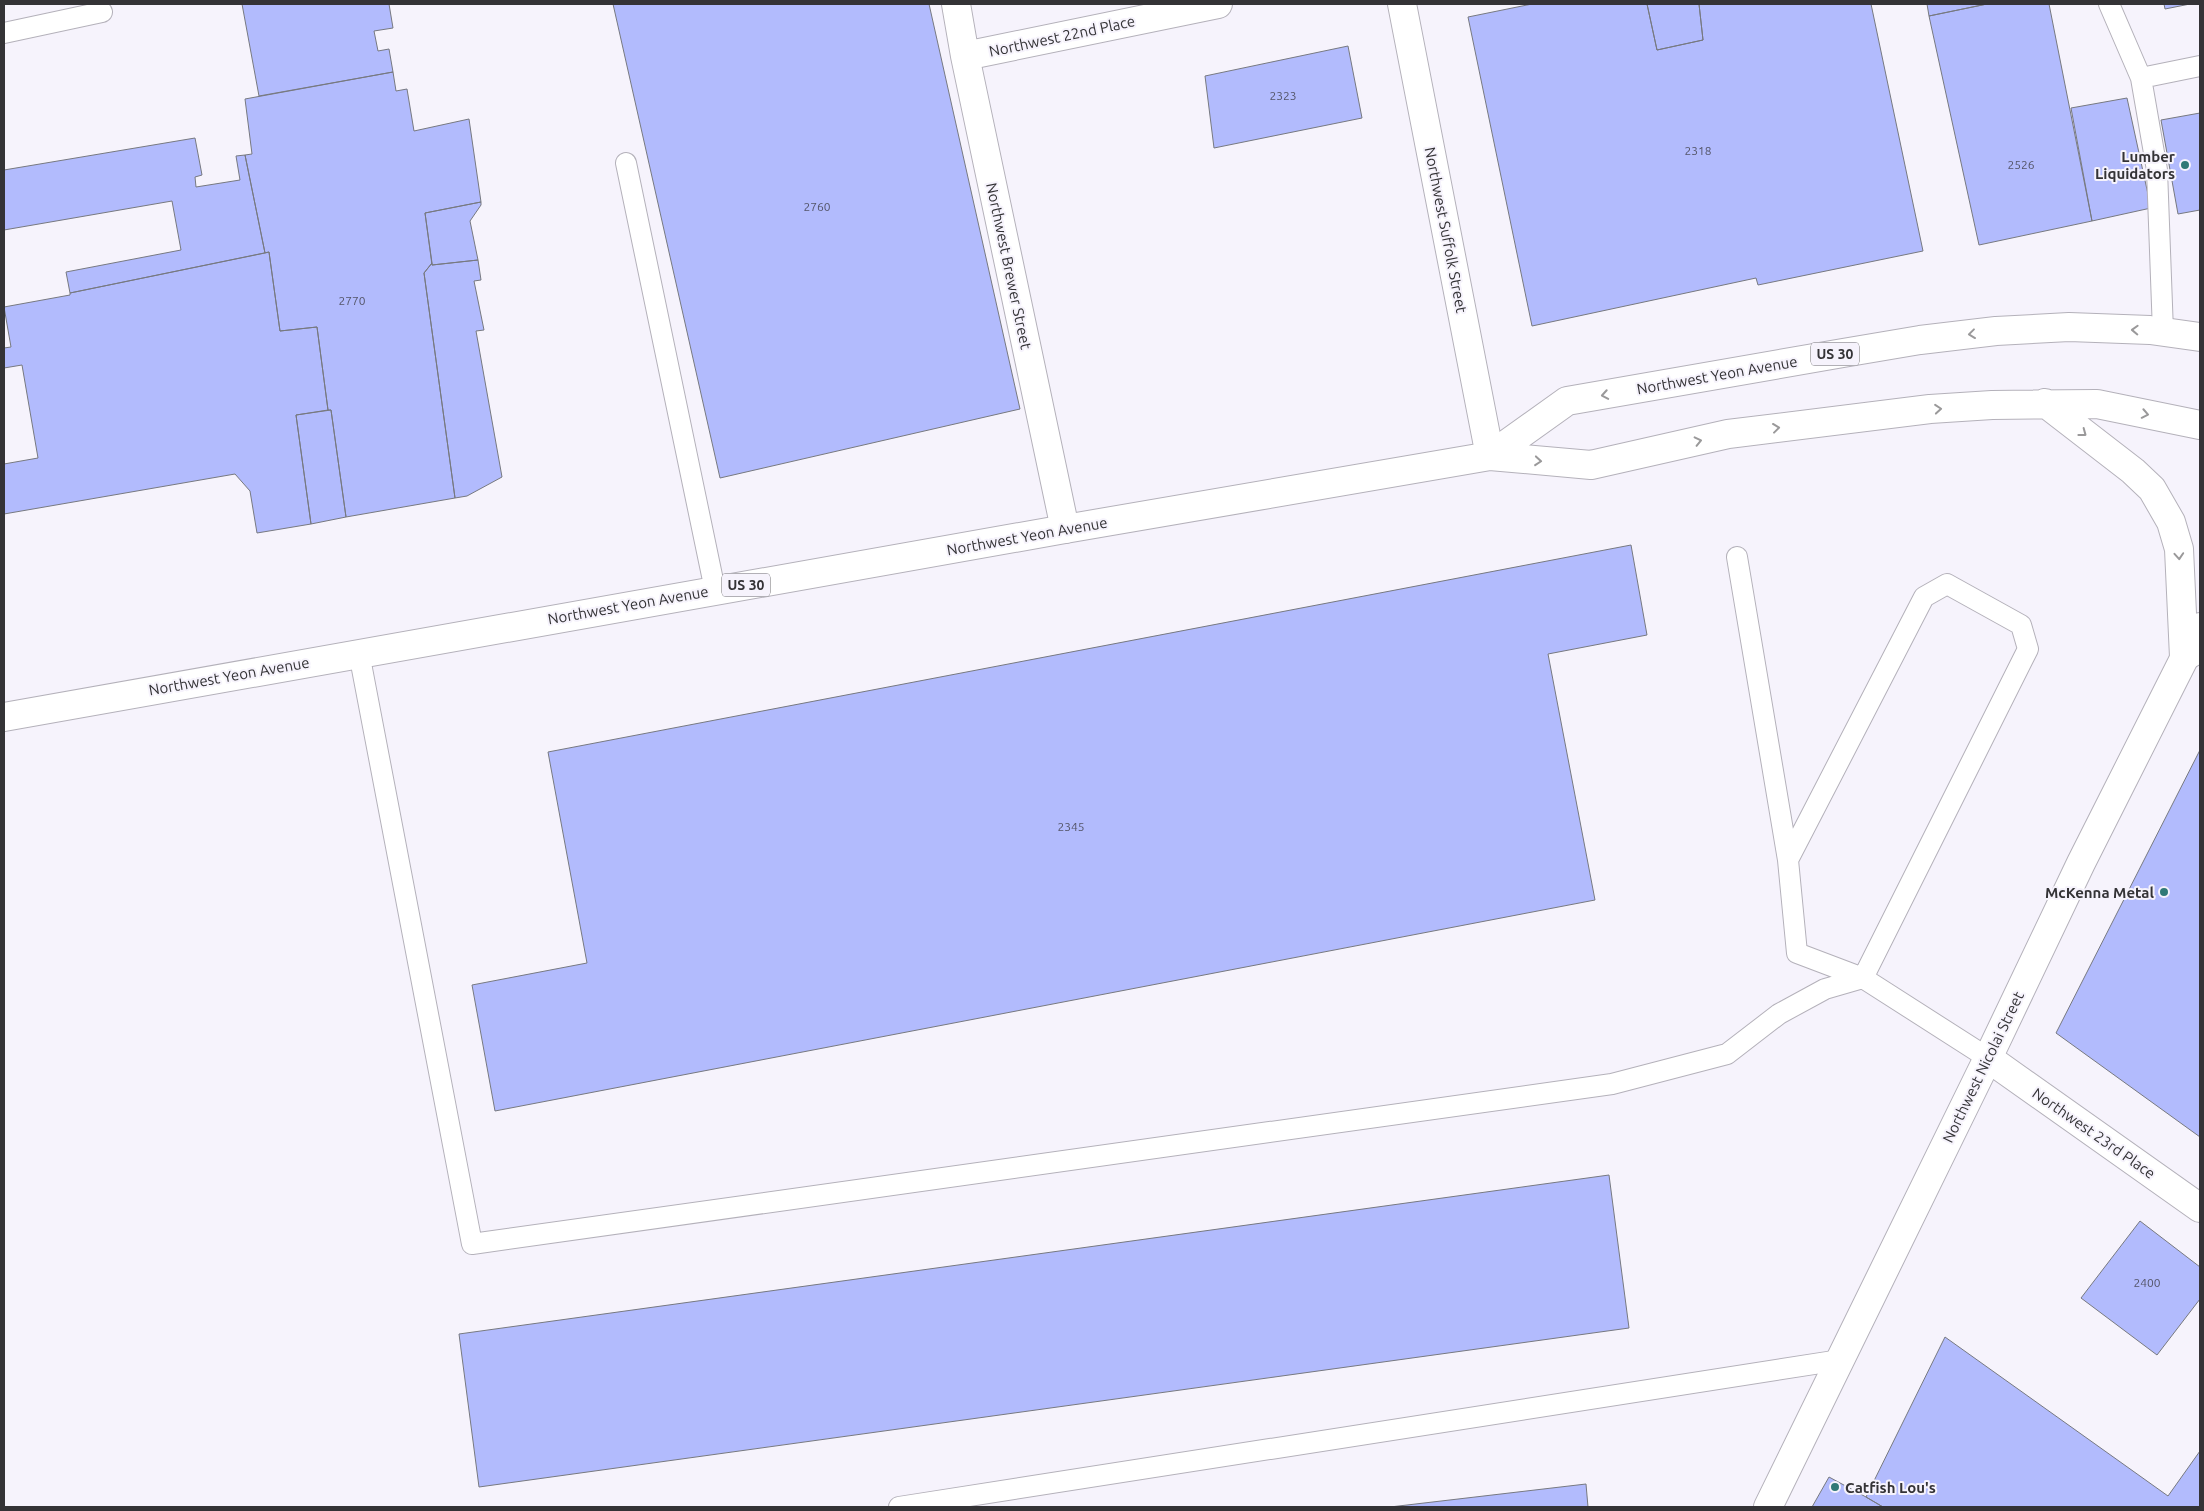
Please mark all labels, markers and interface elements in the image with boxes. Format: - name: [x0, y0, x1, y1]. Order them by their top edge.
- street label: Northwest 22nd Place: [987, 12, 1137, 60]
- house number: 2323: [1269, 89, 1297, 102]
- house number: 2318: [1684, 144, 1712, 157]
- street label: Northwest Suffolk Street: [1422, 146, 1470, 315]
- place label: Lumber Liquidators: [2095, 148, 2176, 182]
- house number: 2526: [2007, 158, 2035, 171]
- marker: Lumber Liquidators: [2179, 159, 2191, 171]
- street label: Northwest Brewer Street: [983, 181, 1035, 351]
- house number: 2760: [803, 200, 831, 213]
- house number: 2770: [338, 294, 366, 307]
- one-way arrow: [2130, 324, 2138, 335]
- one-way arrow: [1968, 328, 1977, 338]
- road number: US 30: [1811, 342, 1859, 366]
- street label: Northwest Yeon Avenue: [1635, 352, 1799, 398]
- one-way arrow: [1601, 389, 1609, 399]
- one-way arrow: [1934, 404, 1942, 415]
- one-way arrow: [2141, 408, 2149, 418]
- one-way arrow: [1773, 423, 1781, 434]
- one-way arrow: [2077, 427, 2086, 435]
- one-way arrow: [1693, 436, 1702, 447]
- one-way arrow: [1535, 455, 1543, 466]
- street label: Northwest Yeon Avenue: [945, 513, 1109, 559]
- one-way arrow: [2174, 553, 2185, 561]
- road number: US 30: [722, 574, 770, 596]
- street label: Northwest Yeon Avenue: [546, 582, 710, 628]
- street label: Northwest Yeon Avenue: [147, 653, 311, 699]
- house number: 2345: [1057, 820, 1085, 833]
- place label: McKenna Metal: [2045, 884, 2154, 901]
- marker: McKenna Metal: [2158, 886, 2170, 898]
- street label: Northwest Nicolai Street: [1939, 989, 2027, 1145]
- street label: Northwest 23rd Place: [2029, 1084, 2159, 1182]
- house number: 2400: [2133, 1276, 2161, 1289]
- place label: Catfish Lou's: [1845, 1479, 1936, 1496]
- marker: Catfish Lou's: [1829, 1481, 1841, 1493]

